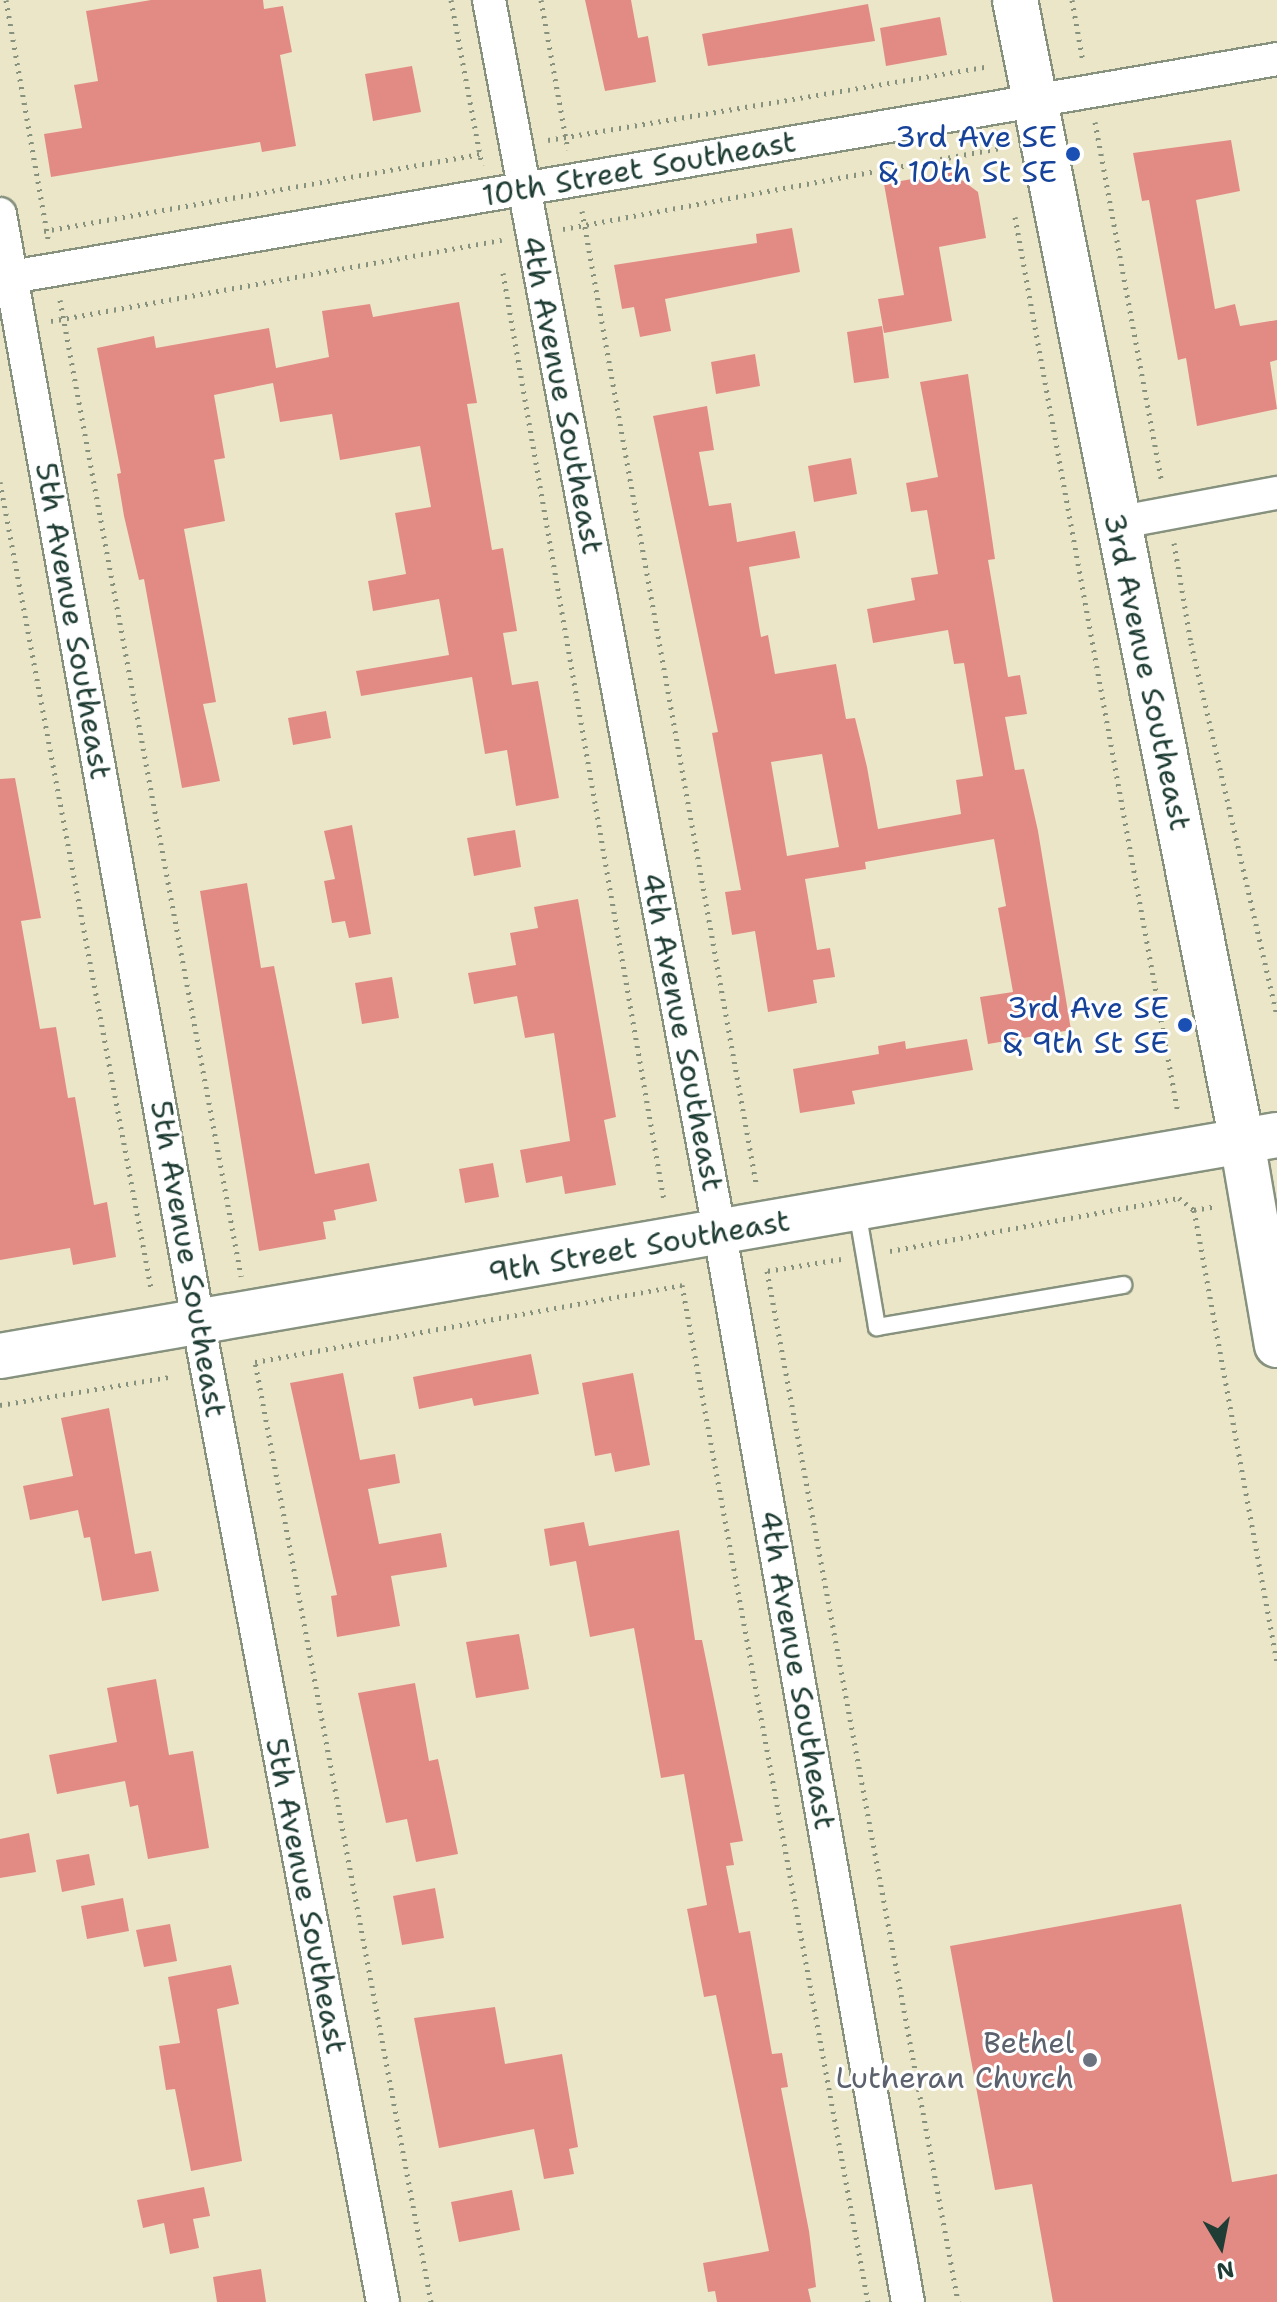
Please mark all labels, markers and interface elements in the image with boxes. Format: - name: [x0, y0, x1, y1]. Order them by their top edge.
- place label: 3rd Ave SE & 10th St SE: [878, 119, 1057, 190]
- street label: 10th Street Southeast: [479, 124, 799, 214]
- marker: 3rd Ave SE & 10th St SE: [1064, 145, 1082, 163]
- street label: 4th Avenue Southeast: [513, 233, 611, 557]
- street label: 5th Avenue Southeast: [27, 460, 119, 782]
- street label: 3rd Avenue Southeast: [1096, 510, 1198, 834]
- street label: 4th Avenue Southeast: [633, 870, 731, 1194]
- place label: 3rd Ave SE & 9th St SE: [1003, 990, 1169, 1060]
- marker: 3rd Ave SE & 9th St SE: [1176, 1016, 1194, 1034]
- street label: 5th Avenue Southeast: [142, 1098, 234, 1420]
- street label: 9th Street Southeast: [485, 1203, 793, 1291]
- street label: 4th Avenue Southeast: [751, 1507, 843, 1833]
- street label: 5th Avenue Southeast: [258, 1735, 354, 2057]
- place label: Bethel Lutheran Church: [836, 2025, 1074, 2096]
- marker: Bethel Lutheran Church: [1081, 2051, 1099, 2069]
- north arrow: [1181, 2206, 1261, 2286]
- text: N: [1214, 2254, 1236, 2286]

